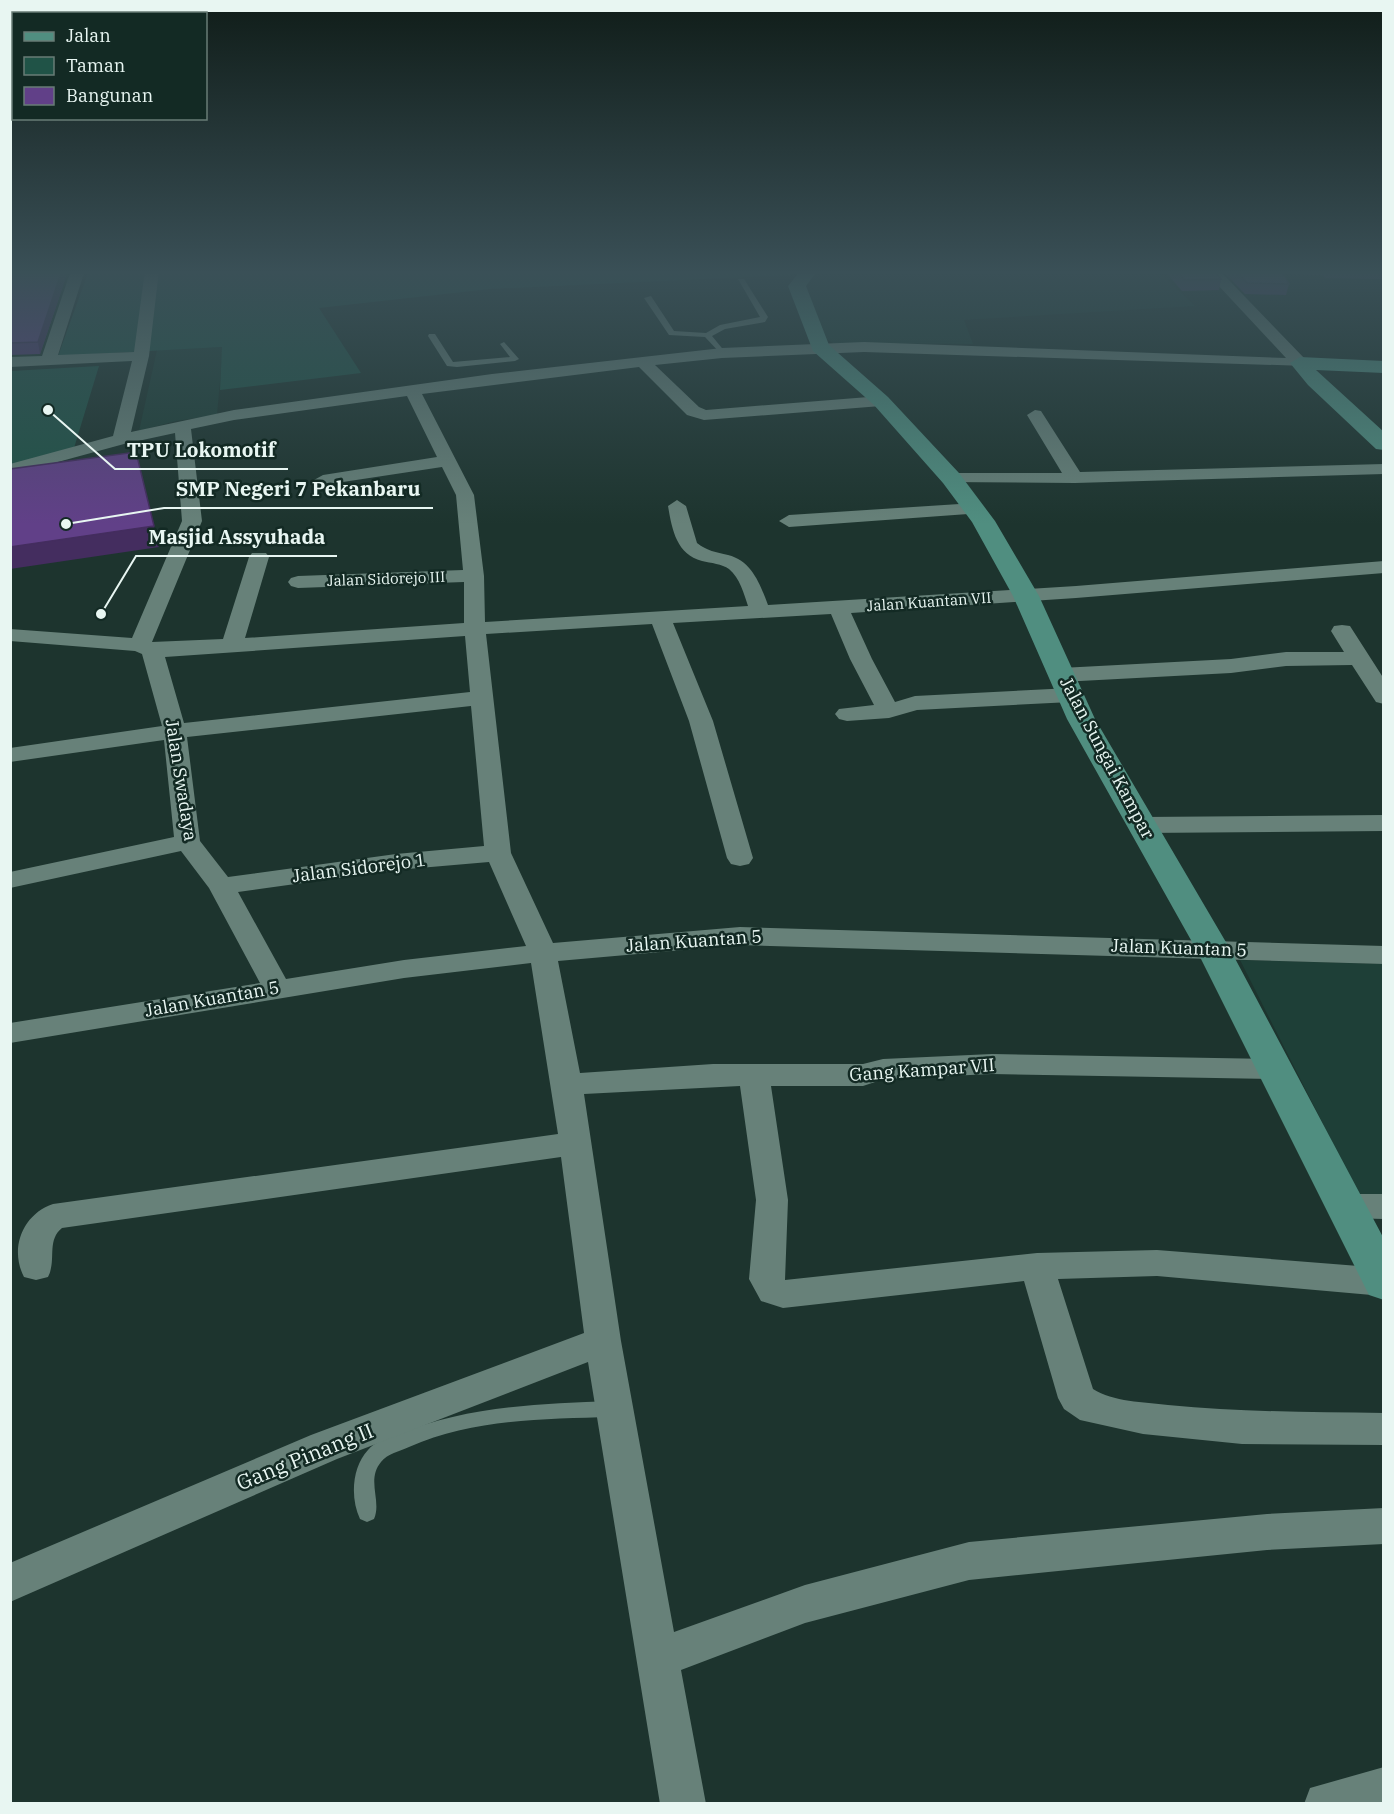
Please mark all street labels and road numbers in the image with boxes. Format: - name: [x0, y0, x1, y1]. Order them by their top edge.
- street label: Jalan Sidorejo III: [326, 567, 446, 590]
- street label: Jalan Kuantan VII: [866, 588, 992, 615]
- street label: Jalan Sungai Kampar: [1055, 673, 1160, 843]
- street label: Jalan Swadaya: [161, 717, 202, 843]
- street label: Jalan Sidorejo 1: [291, 848, 427, 887]
- street label: Jalan Kuantan 5: [625, 924, 763, 957]
- street label: Jalan Kuantan 5: [1111, 934, 1248, 961]
- street label: Jalan Kuantan 5: [143, 975, 281, 1022]
- street label: Gang Kampar VII: [849, 1053, 995, 1086]
- street label: Gang Pinang II: [232, 1416, 377, 1496]

